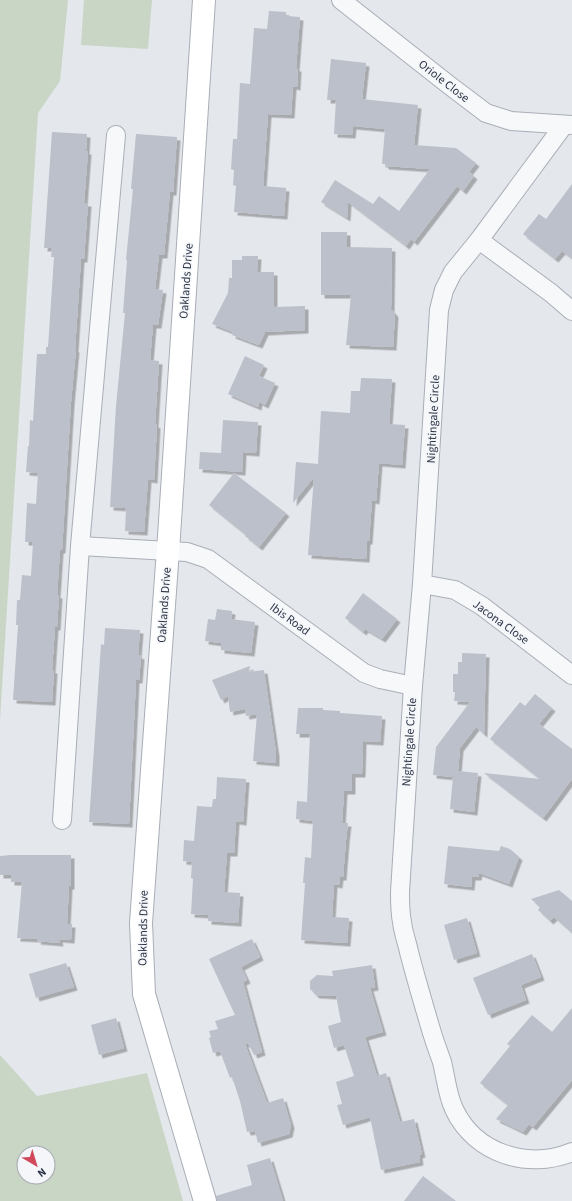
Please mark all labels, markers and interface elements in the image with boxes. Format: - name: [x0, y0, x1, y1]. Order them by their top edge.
- street label: Oriole Close: [415, 56, 473, 107]
- street label: Oaklands Drive: [175, 243, 198, 319]
- street label: Nightingale Circle: [423, 374, 444, 464]
- street label: Oaklands Drive: [153, 567, 176, 643]
- street label: Jacona Close: [469, 596, 532, 649]
- street label: Ibis Road: [266, 599, 313, 640]
- street label: Nightingale Circle: [398, 697, 421, 787]
- street label: Oaklands Drive: [134, 890, 153, 966]
- north arrow: [16, 1145, 56, 1185]
- text: N: [34, 1164, 49, 1181]

